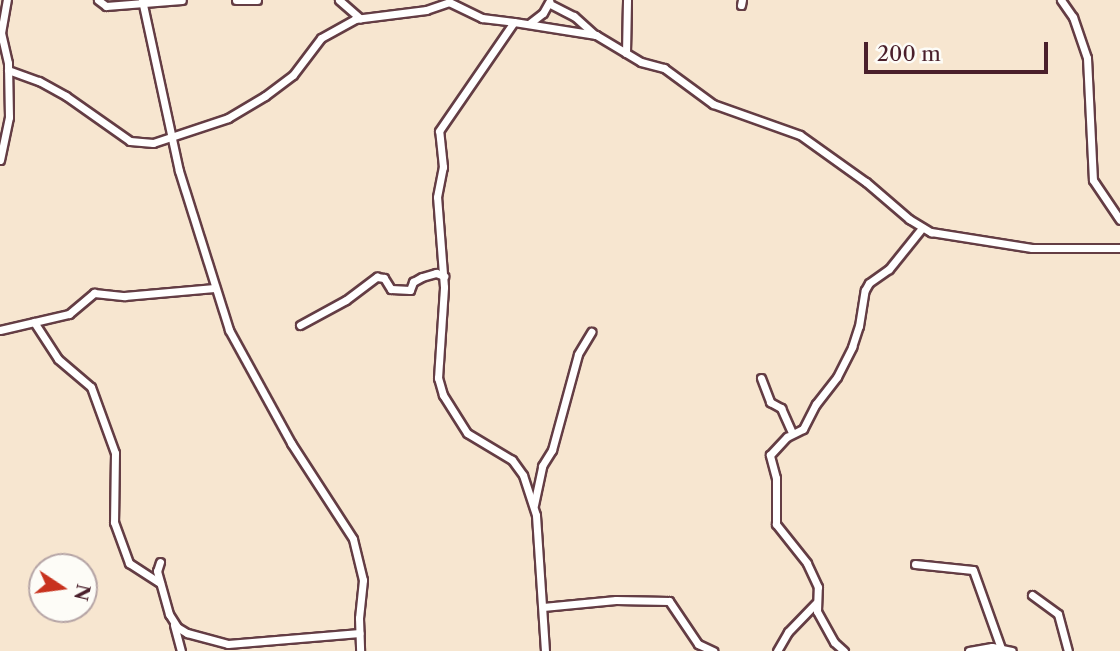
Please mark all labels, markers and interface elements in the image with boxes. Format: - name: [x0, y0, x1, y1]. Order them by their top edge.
- scale bar: [868, 28, 1052, 72]
- text: 200 m: [877, 41, 941, 66]
- north arrow: [28, 553, 98, 623]
- text: N: [69, 582, 95, 603]

